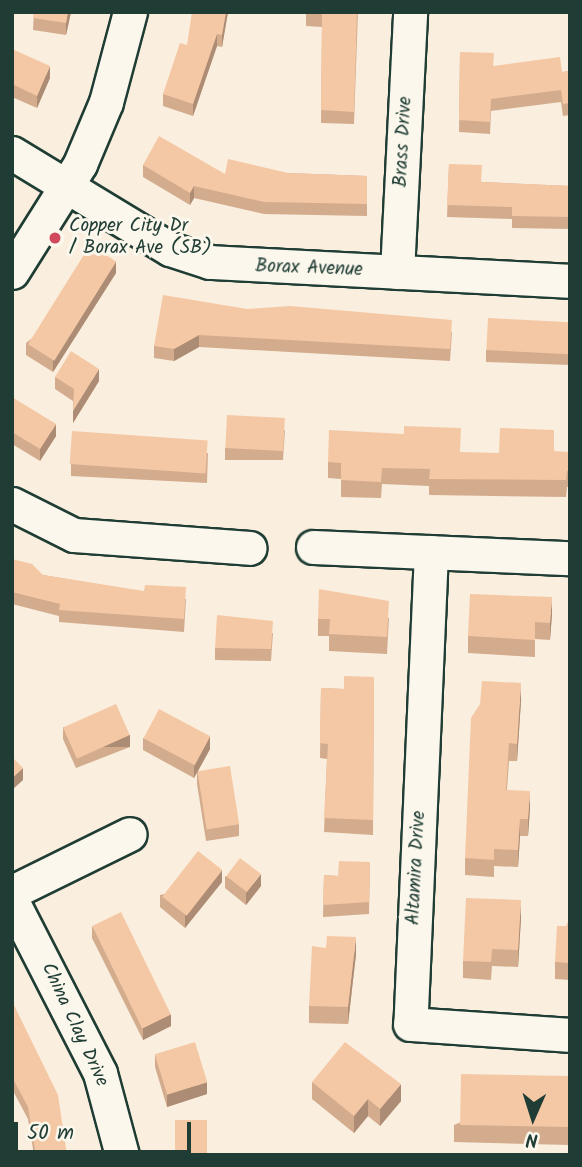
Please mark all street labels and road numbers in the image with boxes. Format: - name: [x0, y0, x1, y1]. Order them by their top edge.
- street label: Brass Drive: [390, 96, 418, 188]
- street label: Borax Avenue: [255, 256, 363, 282]
- street label: Altamira Drive: [403, 810, 431, 926]
- street label: China Clay Drive: [35, 960, 113, 1090]

